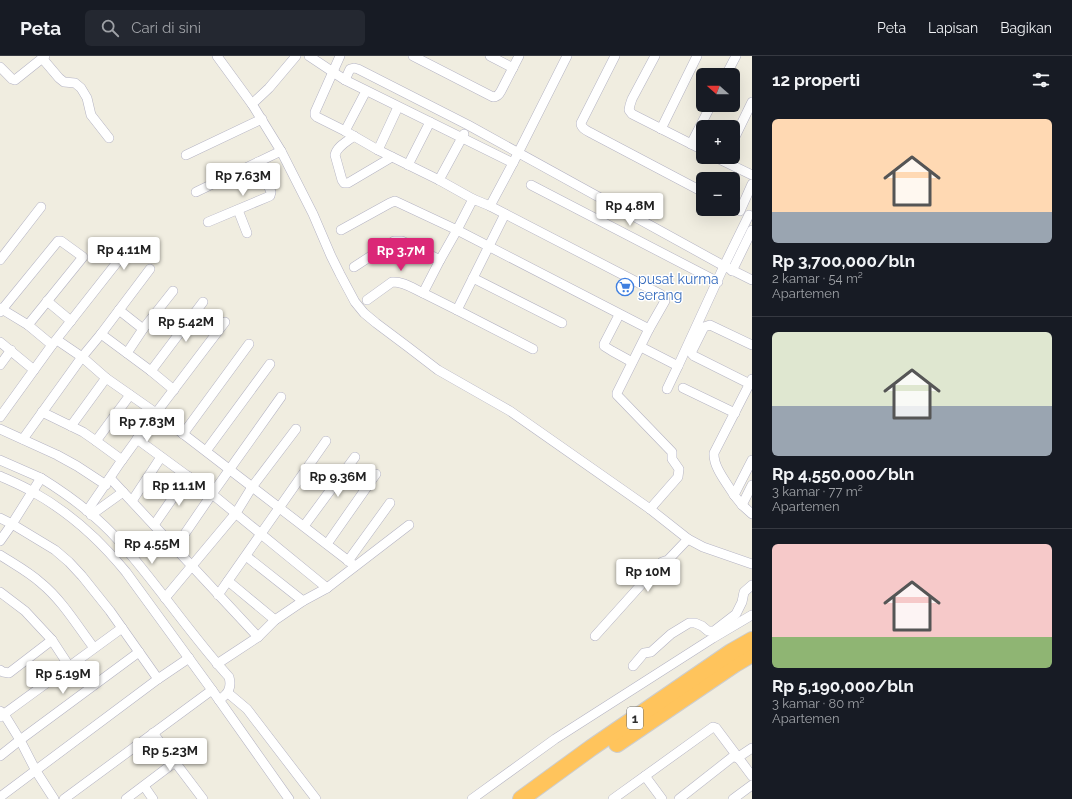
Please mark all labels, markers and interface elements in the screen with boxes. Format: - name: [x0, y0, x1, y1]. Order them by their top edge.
- search box: [85, 10, 365, 46]
- text: Peta: [20, 17, 61, 39]
- icon: search: [99, 17, 121, 39]
- text: Cari di sini: [131, 19, 201, 37]
- text: Peta: [877, 20, 906, 36]
- text: Lapisan: [928, 20, 978, 36]
- text: Bagikan: [1000, 20, 1052, 36]
- north arrow: [696, 68, 740, 112]
- map controls: [696, 68, 740, 216]
- icon: filters: [1030, 69, 1052, 91]
- text: 12 properti: [772, 70, 860, 90]
- button: +: [696, 120, 740, 164]
- icon: home: [876, 145, 948, 217]
- pin: Rp 7.63M: [202, 163, 284, 197]
- text: Rp 7.63M: [215, 168, 271, 183]
- button: −: [696, 172, 740, 216]
- pin: Rp 4.8M: [593, 193, 667, 227]
- text: Rp 4.8M: [605, 198, 655, 213]
- pin: Rp 4.11M: [83, 237, 165, 271]
- pin: Rp 3.7M: [364, 238, 438, 272]
- text: Rp 4.11M: [97, 242, 151, 257]
- text: Rp 3.7M: [377, 243, 425, 258]
- text: Rp 3,700,000/bln: [772, 251, 915, 271]
- place label: pusat kurma serang: [638, 271, 719, 303]
- text: 2 kamar · 54 m²: [772, 271, 863, 286]
- supermarket icon: pusat kurma serang: [615, 277, 635, 297]
- text: Apartemen: [772, 286, 840, 301]
- pin: Rp 5.42M: [145, 309, 227, 343]
- text: Rp 5.42M: [158, 314, 214, 329]
- icon: home: [876, 358, 948, 430]
- pin: Rp 7.83M: [106, 409, 188, 443]
- text: Rp 7.83M: [119, 414, 175, 429]
- pin: Rp 9.36M: [297, 464, 379, 498]
- text: Rp 4,550,000/bln: [772, 464, 914, 484]
- text: Rp 9.36M: [310, 469, 366, 484]
- pin: Rp 11.1M: [138, 473, 220, 507]
- text: Rp 11.1M: [152, 478, 206, 493]
- text: 3 kamar · 77 m²: [772, 484, 863, 499]
- text: Apartemen: [772, 499, 840, 514]
- pin: Rp 4.55M: [111, 531, 193, 565]
- text: Rp 4.55M: [124, 536, 180, 551]
- pin: Rp 10M: [615, 559, 681, 593]
- text: Rp 10M: [625, 564, 671, 579]
- icon: home: [876, 570, 948, 642]
- pin: Rp 5.19M: [22, 661, 104, 695]
- text: Rp 5.19M: [35, 666, 91, 681]
- text: Rp 5,190,000/bln: [772, 676, 914, 696]
- text: 3 kamar · 80 m²: [772, 696, 865, 711]
- road number: 1: [627, 707, 643, 729]
- text: Apartemen: [772, 711, 840, 726]
- pin: Rp 5.23M: [129, 738, 211, 772]
- text: Rp 5.23M: [142, 743, 198, 758]

